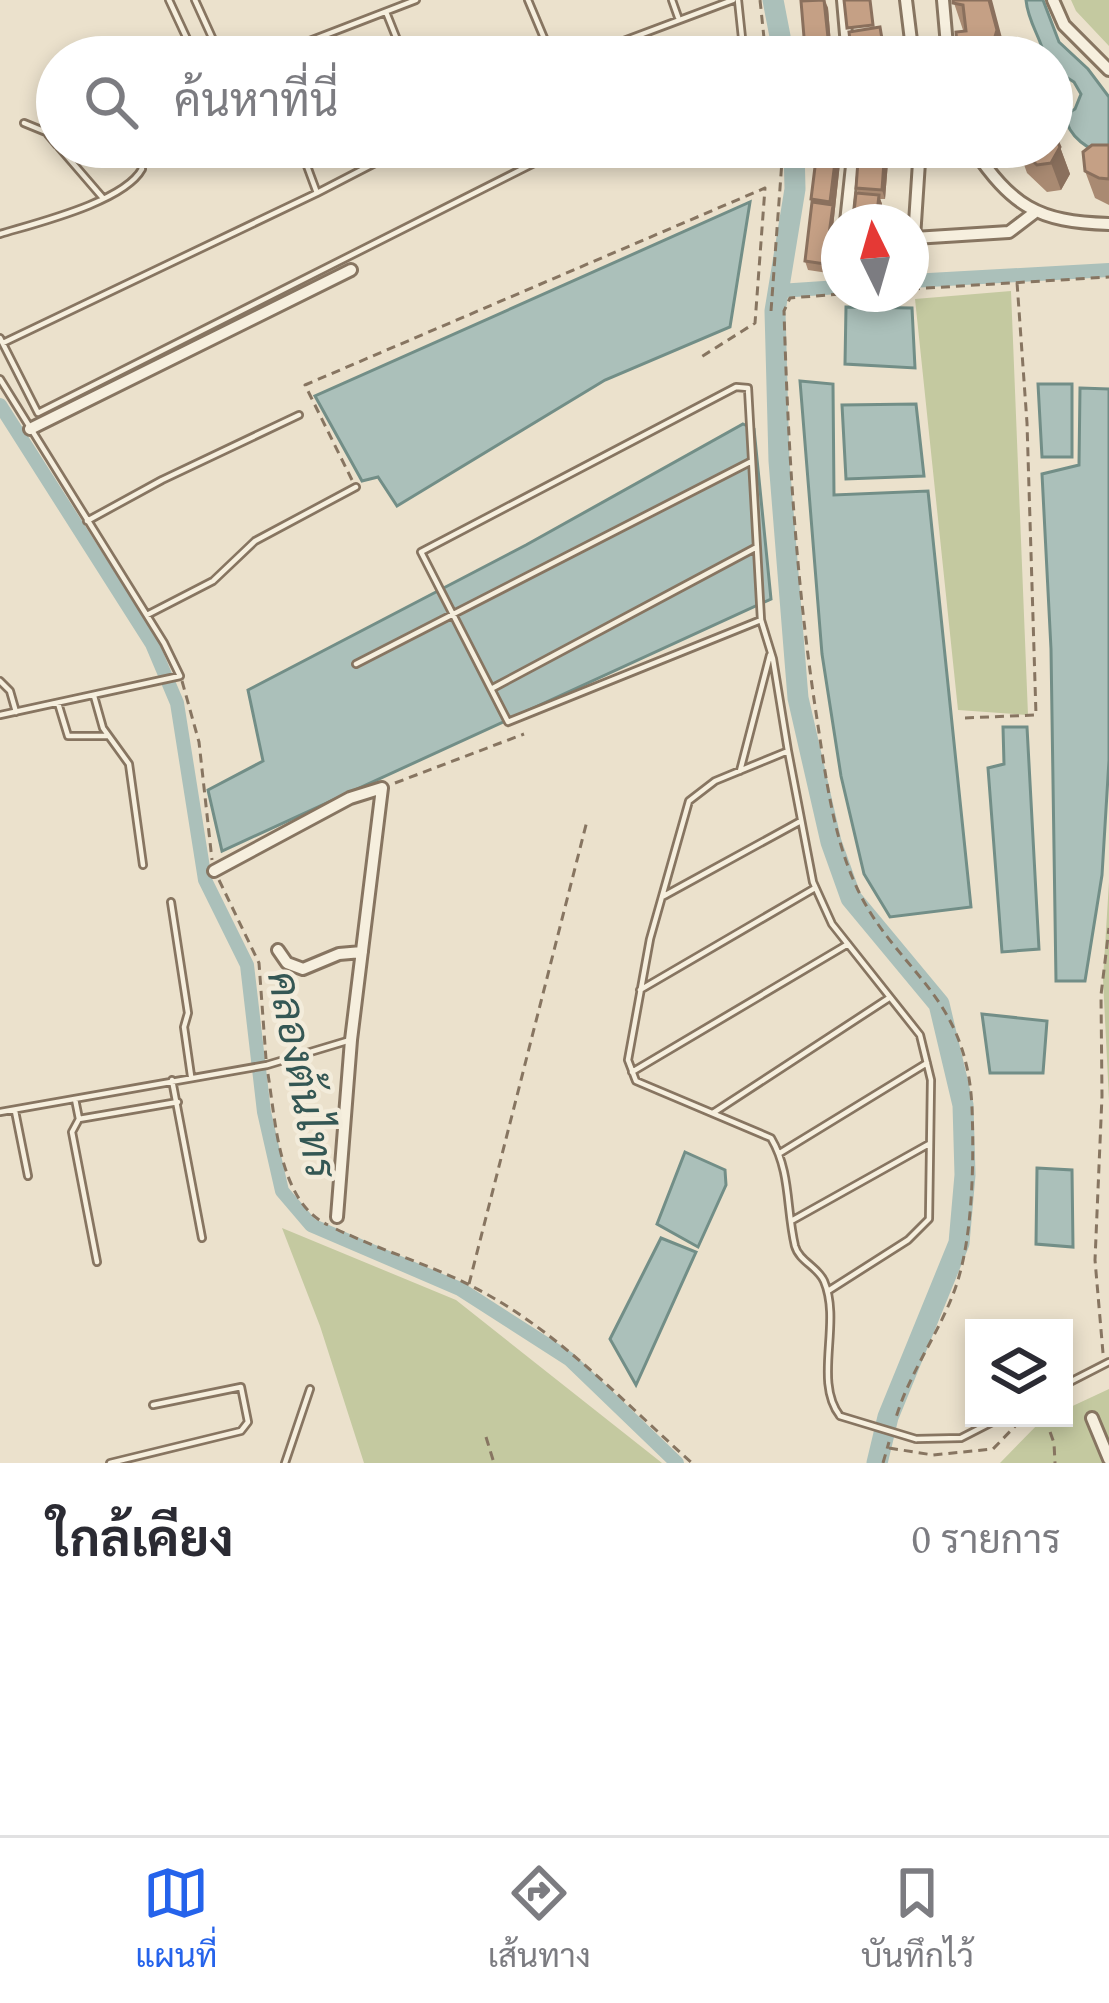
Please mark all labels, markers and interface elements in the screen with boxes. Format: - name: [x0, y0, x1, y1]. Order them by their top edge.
- search box: [36, 36, 1073, 168]
- text: ค้นหาที่นี่: [174, 68, 338, 137]
- icon: search: [78, 69, 144, 135]
- north arrow: [821, 204, 929, 312]
- water label: คลองต้นไทร: [249, 966, 351, 1186]
- map controls: [965, 1319, 1073, 1427]
- button: layers: [965, 1319, 1073, 1427]
- text: ใกล้เคียง: [48, 1502, 234, 1580]
- text: 0 รายการ: [911, 1512, 1061, 1571]
- tab: แผนที่: [135, 1860, 217, 1982]
- tab: เส้นทาง: [488, 1860, 591, 1982]
- tab: บันทึกไว้: [861, 1860, 974, 1982]

